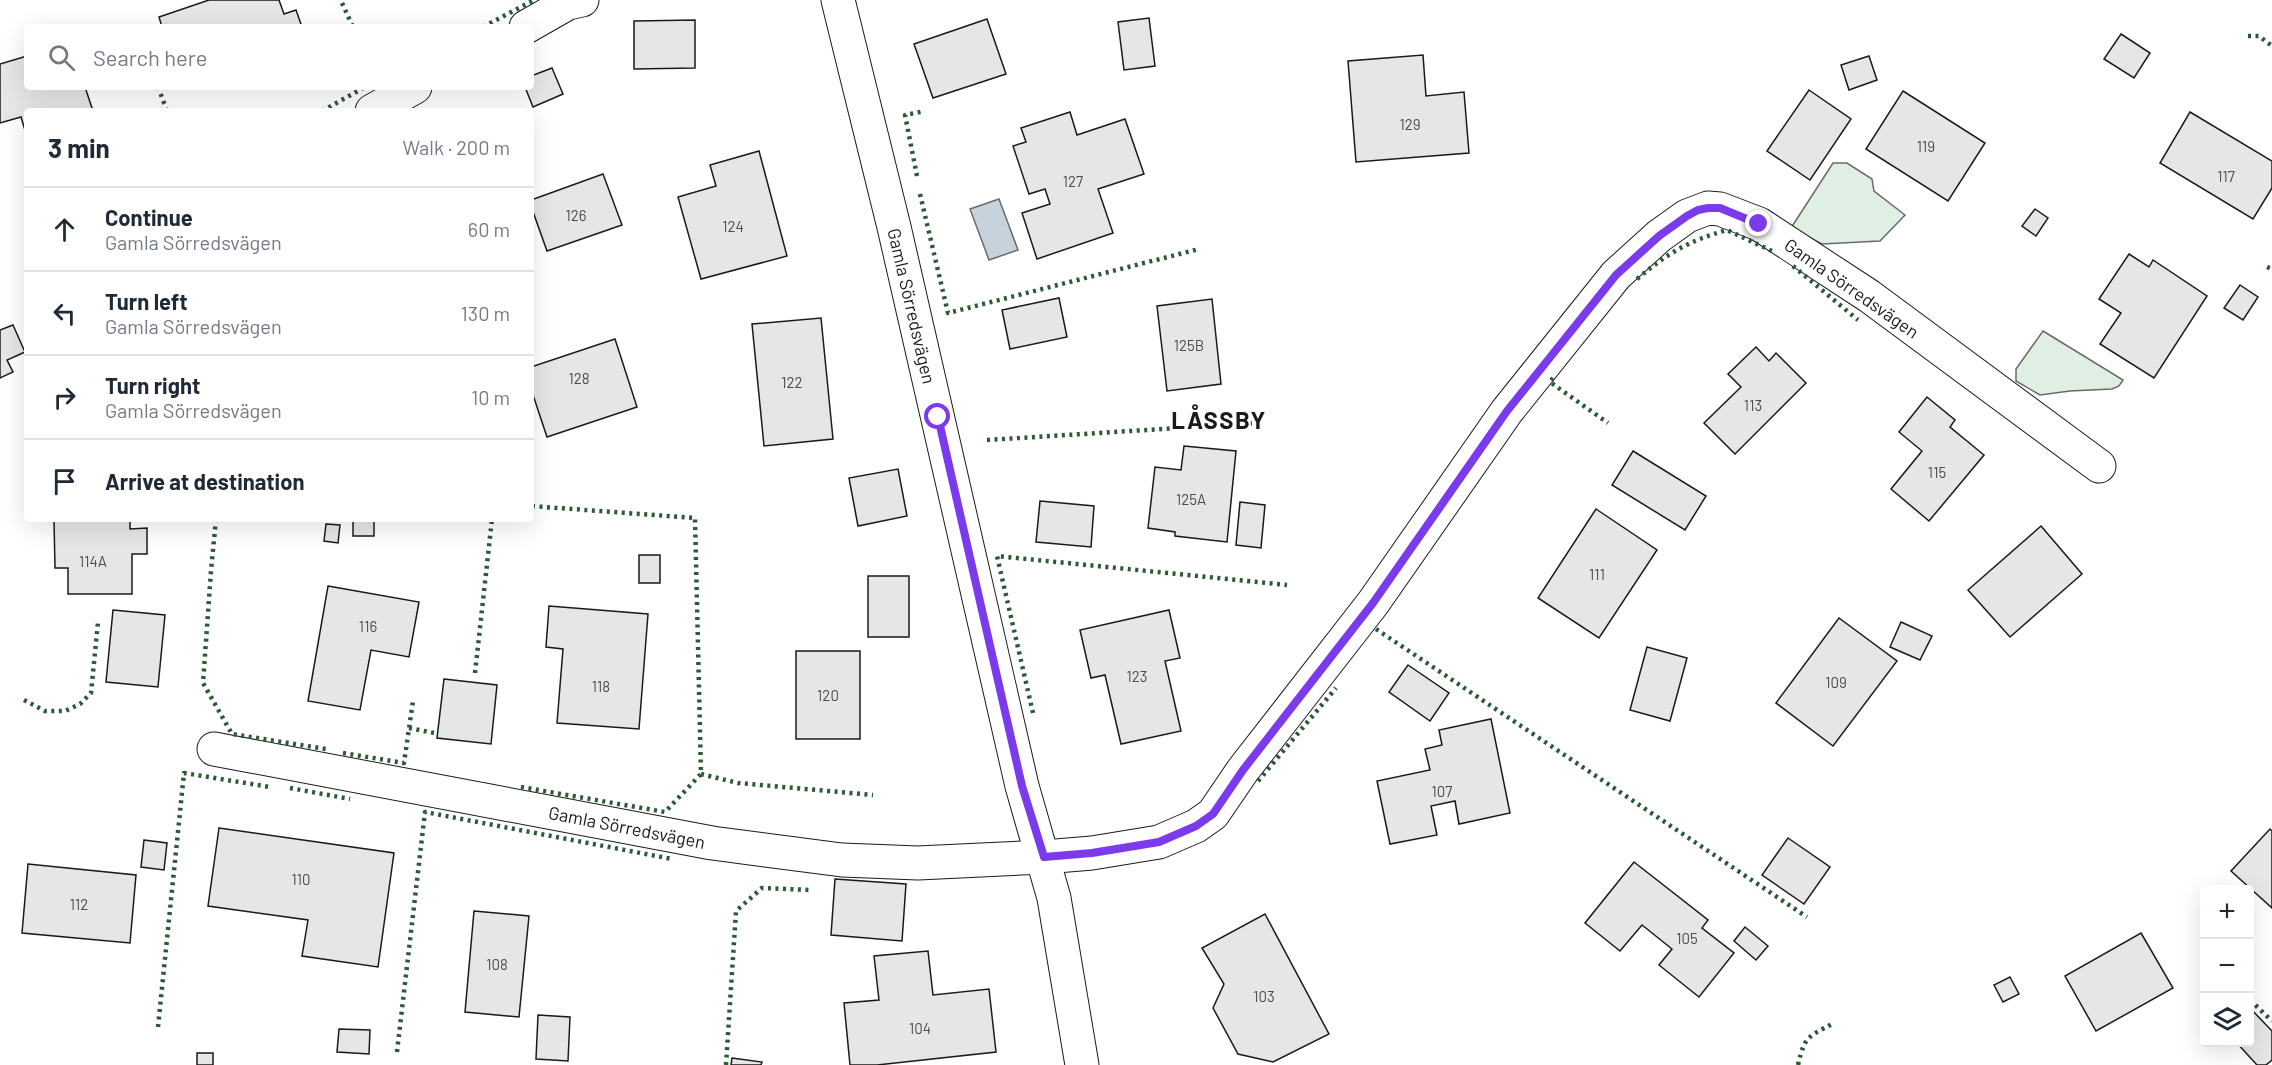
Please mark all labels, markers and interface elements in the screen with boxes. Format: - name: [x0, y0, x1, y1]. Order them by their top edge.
- search box: [24, 24, 534, 90]
- icon: search: [45, 41, 78, 74]
- text: Search here: [93, 44, 207, 70]
- house number: 129: [1399, 115, 1421, 133]
- text: 3 min: [48, 132, 110, 163]
- text: Walk · 200 m: [402, 135, 510, 159]
- house number: 119: [1917, 137, 1935, 155]
- house number: 117: [2217, 167, 2235, 185]
- house number: 127: [1063, 172, 1083, 190]
- text: Continue: [105, 204, 193, 230]
- house number: 126: [565, 206, 587, 224]
- route end: [1745, 210, 1771, 236]
- icon: ahead: [48, 213, 81, 246]
- text: 60 m: [468, 217, 510, 241]
- house number: 124: [722, 217, 744, 235]
- street label: Gamla Sörredsvägen: [883, 226, 941, 386]
- text: Gamla Sörredsvägen: [105, 230, 282, 254]
- street label: Gamla Sörredsvägen: [1781, 233, 1923, 343]
- text: Turn left: [105, 288, 188, 314]
- icon: left: [48, 297, 81, 330]
- text: 130 m: [461, 301, 510, 325]
- text: Gamla Sörredsvägen: [105, 314, 282, 338]
- house number: 125B: [1174, 336, 1204, 354]
- house number: 128: [568, 369, 590, 387]
- text: Turn right: [105, 372, 200, 398]
- house number: 122: [781, 373, 803, 391]
- icon: right: [48, 381, 81, 414]
- text: 10 m: [471, 385, 510, 409]
- house number: 113: [1744, 396, 1762, 414]
- text: Gamla Sörredsvägen: [105, 398, 282, 422]
- route start: [924, 403, 950, 429]
- district label: LÅSSBY: [1171, 404, 1267, 434]
- house number: 115: [1928, 463, 1946, 481]
- icon: arrive: [48, 465, 81, 498]
- text: Arrive at destination: [105, 468, 304, 494]
- house number: 125A: [1176, 490, 1206, 508]
- house number: 114A: [79, 552, 107, 570]
- house number: 111: [1589, 565, 1605, 583]
- house number: 116: [359, 617, 377, 635]
- house number: 123: [1127, 667, 1147, 685]
- house number: 109: [1825, 673, 1847, 691]
- house number: 118: [592, 677, 610, 695]
- house number: 120: [817, 686, 839, 704]
- house number: 107: [1432, 782, 1452, 800]
- street label: Gamla Sörredsvägen: [547, 801, 707, 853]
- house number: 110: [291, 870, 311, 888]
- map controls: [2200, 885, 2254, 1047]
- button: +: [2200, 885, 2254, 939]
- house number: 112: [70, 895, 88, 913]
- house number: 105: [1676, 929, 1698, 947]
- button: −: [2200, 939, 2254, 993]
- house number: 108: [486, 955, 508, 973]
- house number: 103: [1253, 987, 1275, 1005]
- button: layers: [2200, 993, 2254, 1047]
- house number: 104: [909, 1019, 931, 1037]

